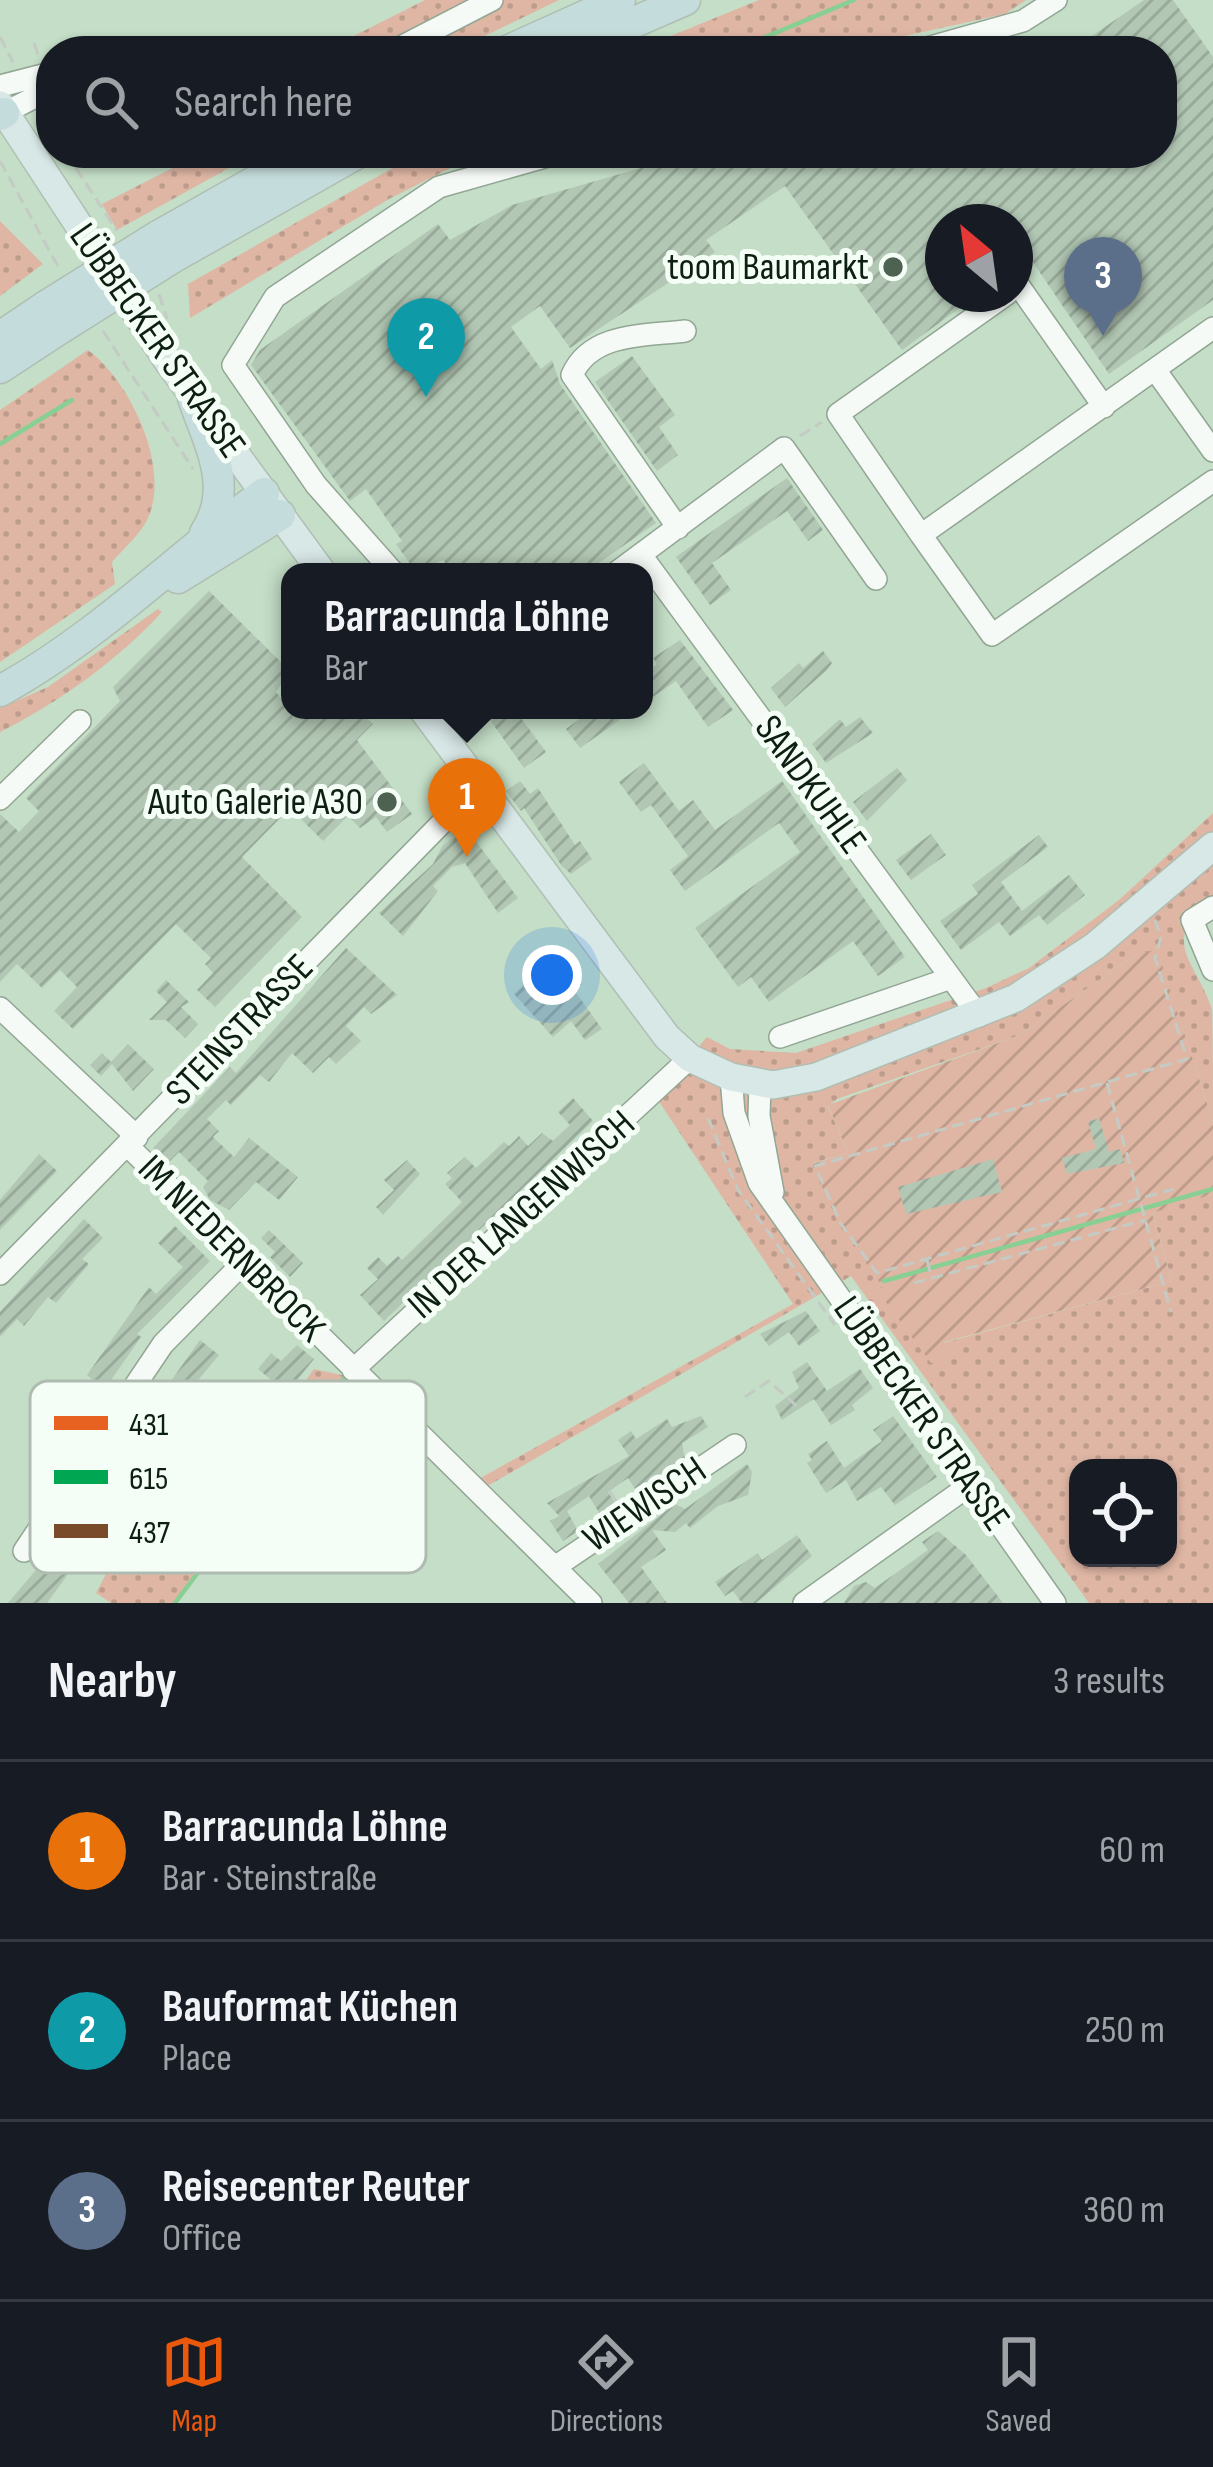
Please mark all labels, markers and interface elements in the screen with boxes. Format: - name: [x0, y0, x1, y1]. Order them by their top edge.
- search box: [36, 36, 1177, 168]
- icon: search: [78, 69, 144, 135]
- text: Search here: [174, 75, 353, 130]
- north arrow: [925, 204, 1033, 312]
- street label: LÜBBECKER STRASSE: [59, 215, 255, 467]
- pin: 3: [1064, 237, 1142, 336]
- place label: toom Baumarkt: [667, 244, 869, 291]
- marker: toom Baumarkt: [880, 254, 906, 280]
- pin: 2: [387, 298, 465, 397]
- popup: [281, 563, 653, 719]
- text: Barracunda Löhne: [324, 590, 610, 645]
- text: Bar: [324, 645, 368, 692]
- street label: SANDKUHLE: [744, 707, 876, 863]
- pin: 1: [428, 758, 506, 857]
- place label: Auto Galerie A30: [147, 779, 363, 826]
- marker: Auto Galerie A30: [374, 789, 400, 815]
- street label: STEINSTRASSE: [157, 945, 323, 1115]
- your location: [522, 945, 582, 1005]
- street label: IN DER LANGENWISCH: [399, 1101, 645, 1329]
- street label: IM NIEDERNBROCK: [128, 1146, 334, 1352]
- street label: LÜBBECKER STRASSE: [823, 1288, 1019, 1540]
- legend: [30, 1381, 426, 1573]
- text: 431: [129, 1405, 169, 1445]
- street label: WIEWISCH: [575, 1447, 715, 1563]
- text: 615: [129, 1459, 168, 1499]
- map controls: [1069, 1459, 1177, 1567]
- button: locate: [1069, 1459, 1177, 1567]
- text: 437: [129, 1513, 170, 1553]
- text: Nearby: [48, 1651, 177, 1712]
- text: 3 results: [1053, 1658, 1165, 1705]
- text: Barracunda Löhne: [162, 1800, 448, 1855]
- text: 1: [79, 1827, 95, 1874]
- text: 60 m: [1099, 1827, 1165, 1874]
- text: Bar · Steinstraße: [162, 1855, 377, 1902]
- text: Bauformat Küchen: [162, 1980, 458, 2035]
- text: 2: [78, 2007, 96, 2054]
- text: 250 m: [1085, 2007, 1165, 2054]
- text: Place: [162, 2035, 232, 2082]
- text: Reisecenter Reuter: [162, 2160, 470, 2215]
- text: 3: [78, 2187, 96, 2234]
- text: 360 m: [1083, 2187, 1165, 2234]
- text: Office: [162, 2215, 242, 2262]
- tab: Map: [161, 2329, 227, 2441]
- tab: Directions: [550, 2329, 663, 2441]
- tab: Saved: [986, 2329, 1052, 2441]

